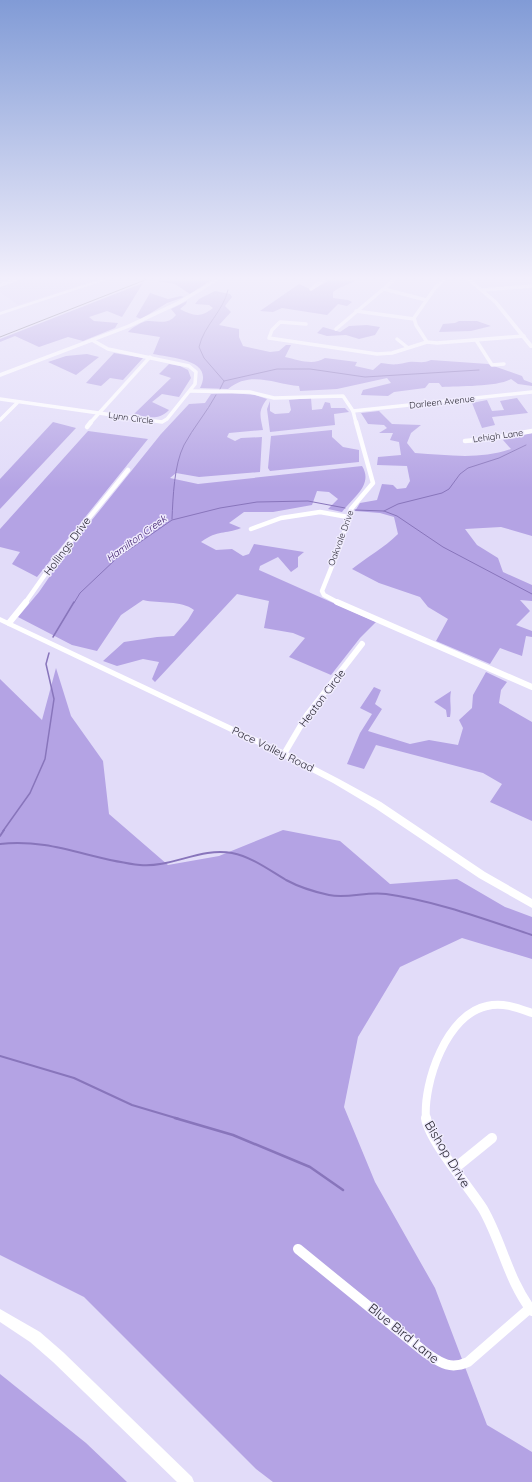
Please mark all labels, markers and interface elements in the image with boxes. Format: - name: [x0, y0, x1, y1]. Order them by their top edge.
- street label: Darleen Avenue: [409, 393, 475, 410]
- street label: Lynn Circle: [108, 409, 154, 426]
- street label: Lehigh Lane: [472, 427, 524, 444]
- street label: Oakvale Drive: [325, 508, 356, 567]
- water label: Hamilton Creek: [104, 511, 170, 565]
- street label: Hollings Drive: [40, 514, 94, 578]
- street label: Heaton Circle: [296, 666, 348, 730]
- street label: Pace Valley Road: [230, 723, 316, 775]
- street label: Bishop Drive: [422, 1118, 474, 1190]
- street label: Blue Bird Lane: [365, 1300, 443, 1366]

